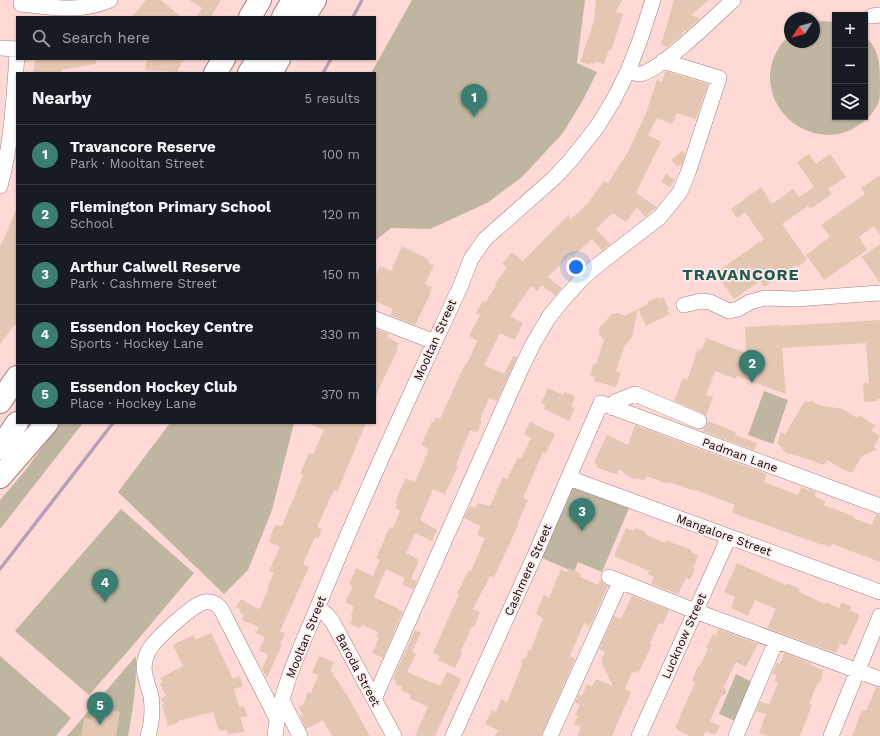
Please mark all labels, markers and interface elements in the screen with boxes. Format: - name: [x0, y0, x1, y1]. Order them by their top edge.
- north arrow: [784, 12, 820, 48]
- map controls: [832, 12, 868, 120]
- button: +: [832, 12, 868, 48]
- search box: [16, 16, 376, 60]
- icon: search: [30, 27, 52, 49]
- text: Search here: [62, 29, 150, 47]
- button: −: [832, 48, 868, 84]
- pin: 1: [461, 84, 487, 117]
- button: layers: [832, 84, 868, 120]
- text: Nearby: [32, 88, 91, 108]
- text: 5 results: [305, 91, 360, 106]
- text: Travancore Reserve: [70, 138, 216, 156]
- text: 1: [42, 147, 48, 162]
- text: 100 m: [322, 147, 360, 162]
- text: Park · Mooltan Street: [70, 156, 204, 171]
- text: Flemington Primary School: [70, 198, 271, 216]
- text: 2: [41, 207, 49, 222]
- text: 120 m: [322, 207, 360, 222]
- text: School: [70, 216, 113, 231]
- your location: [566, 257, 586, 277]
- text: Arthur Calwell Reserve: [70, 258, 241, 276]
- district label: TRAVANCORE: [682, 265, 800, 284]
- text: 3: [41, 267, 49, 282]
- text: 150 m: [322, 267, 360, 282]
- text: Park · Cashmere Street: [70, 276, 217, 291]
- street label: Mooltan Street: [411, 297, 459, 383]
- text: Essendon Hockey Centre: [70, 318, 253, 336]
- text: 4: [41, 327, 49, 342]
- text: 330 m: [320, 327, 360, 342]
- text: Sports · Hockey Lane: [70, 336, 204, 351]
- pin: 2: [739, 350, 765, 383]
- text: Essendon Hockey Club: [70, 378, 238, 396]
- text: 5: [41, 387, 49, 402]
- text: 370 m: [321, 387, 360, 402]
- text: Place · Hockey Lane: [70, 396, 196, 411]
- street label: Padman Lane: [700, 435, 780, 475]
- pin: 3: [569, 498, 595, 531]
- street label: Mangalore Street: [674, 511, 774, 559]
- street label: Cashmere Street: [501, 522, 555, 618]
- pin: 4: [92, 569, 118, 602]
- street label: Lucknow Street: [659, 591, 709, 681]
- street label: Mooltan Street: [283, 594, 329, 680]
- street label: Baroda Street: [333, 631, 383, 709]
- pin: 5: [87, 692, 113, 725]

